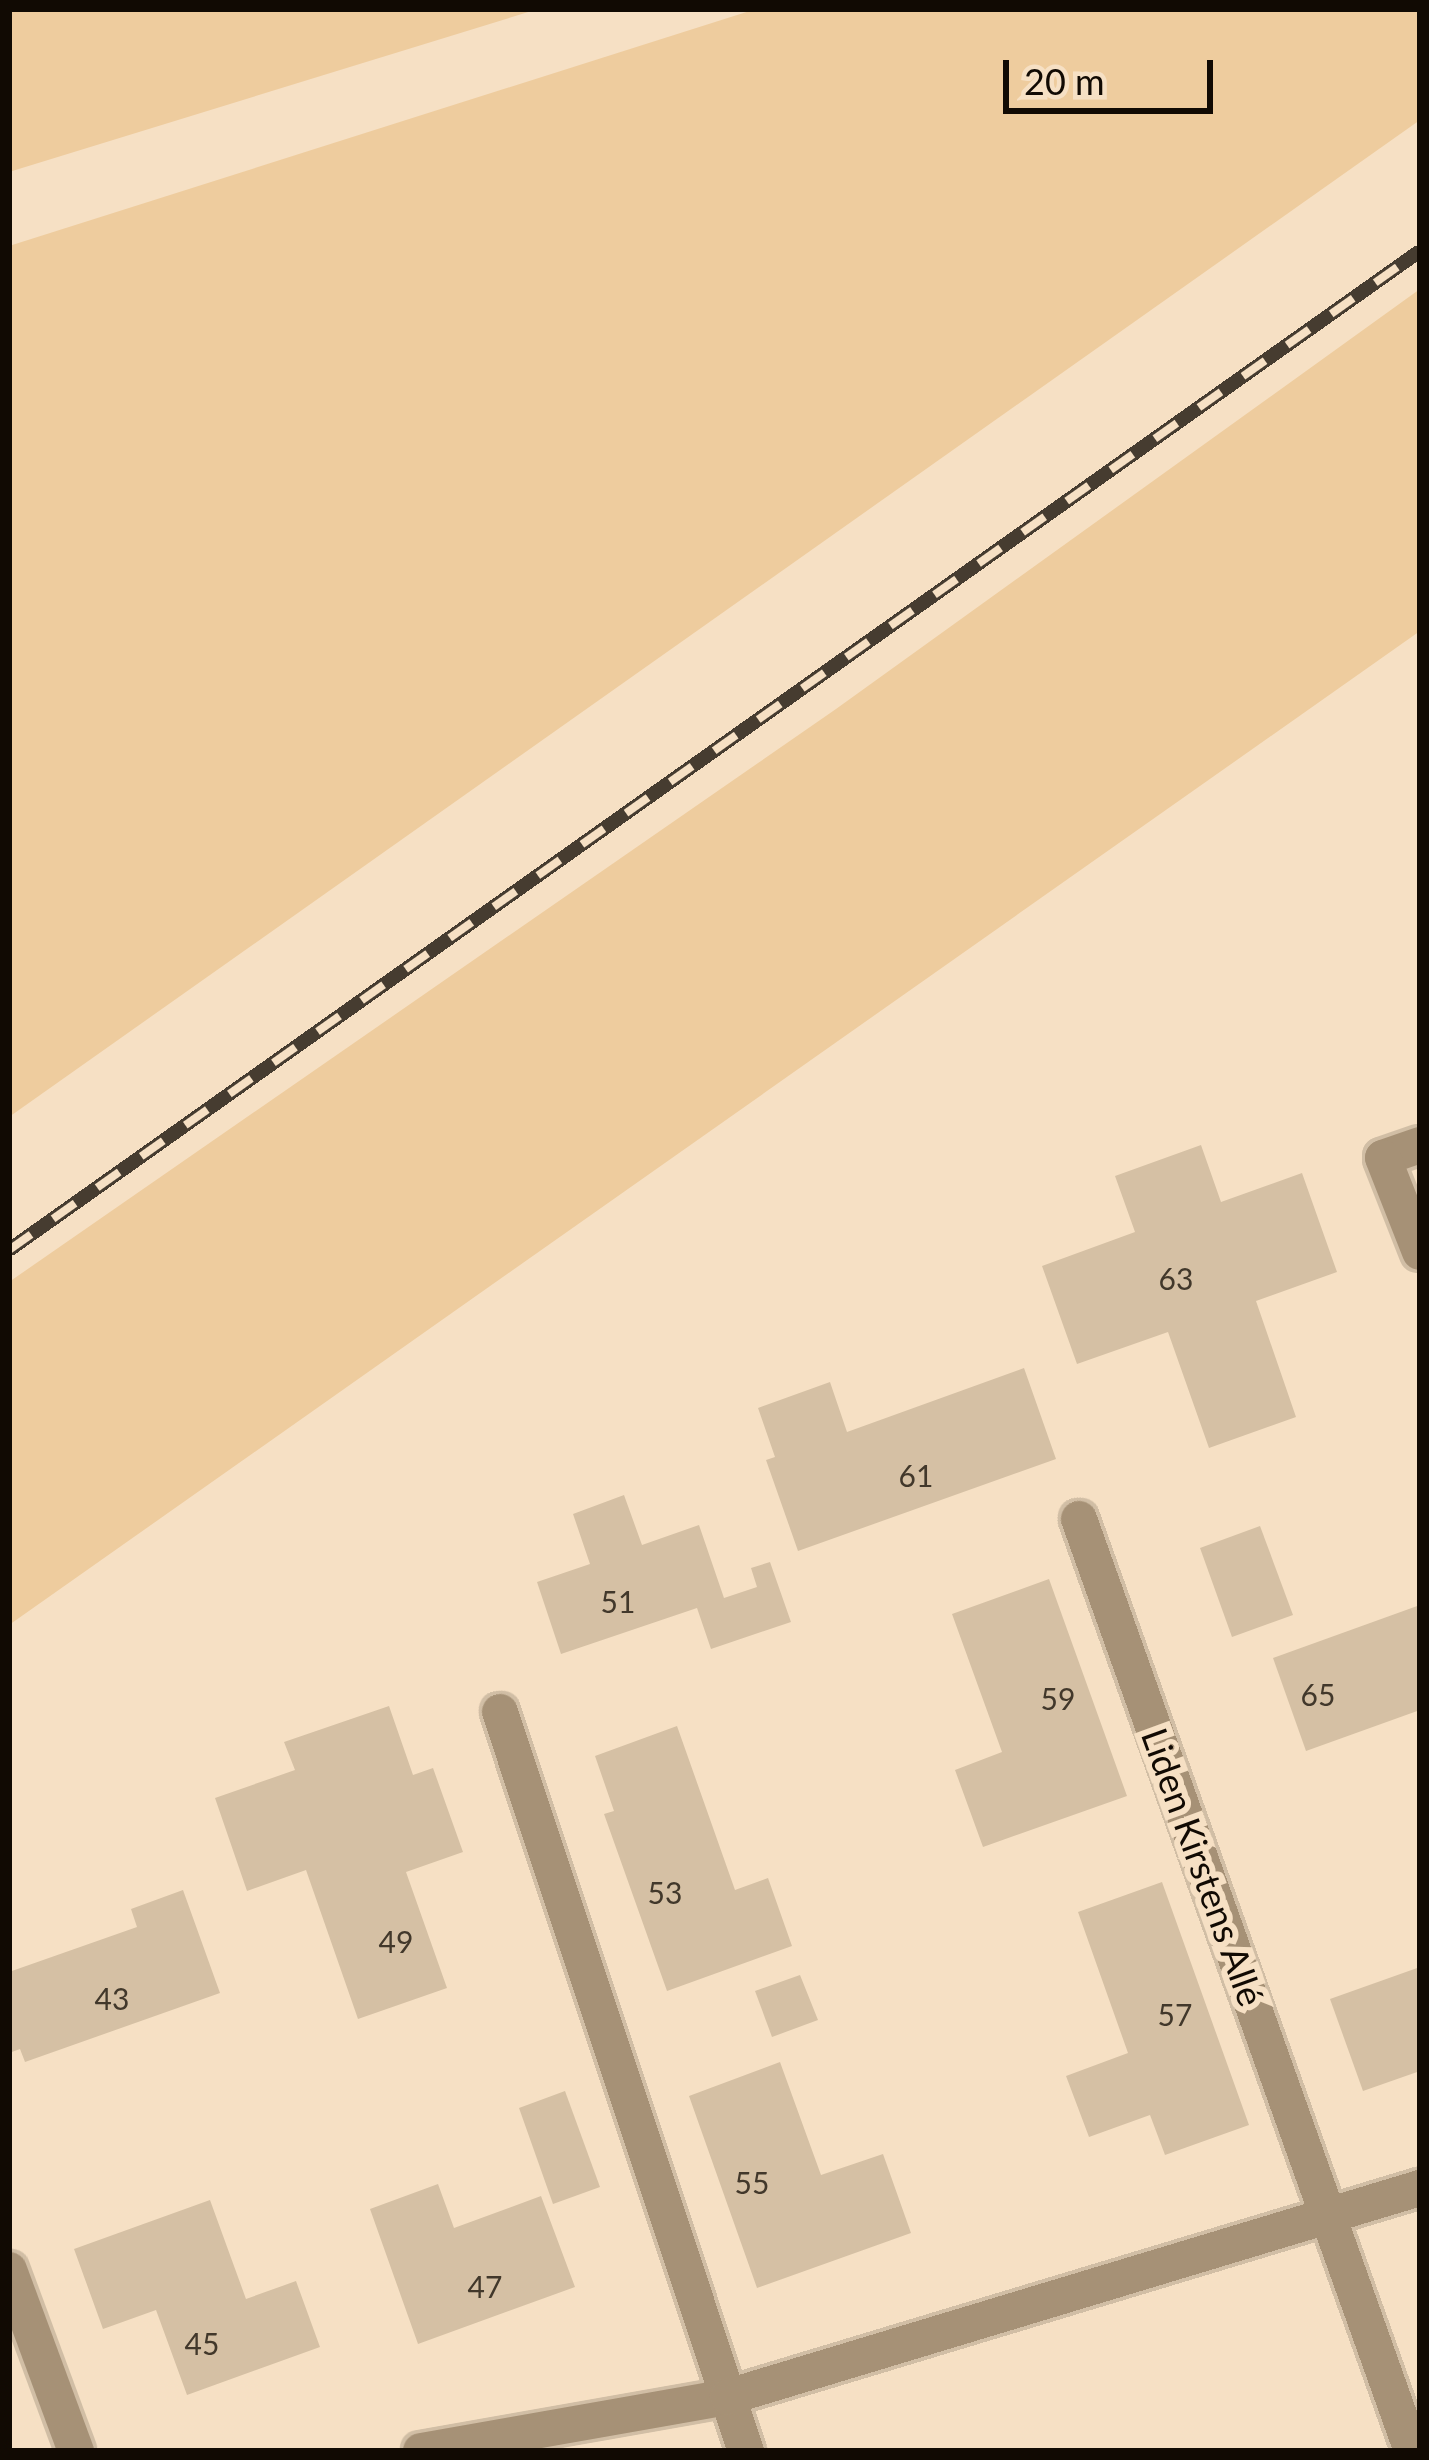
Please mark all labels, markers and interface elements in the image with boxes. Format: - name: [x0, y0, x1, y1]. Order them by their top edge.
- scale bar: [1009, 36, 1219, 110]
- text: 20 m: [1024, 59, 1105, 103]
- house number: 63: [1159, 1260, 1193, 1296]
- house number: 61: [899, 1457, 933, 1493]
- house number: 51: [601, 1583, 635, 1619]
- house number: 65: [1301, 1676, 1335, 1712]
- house number: 59: [1041, 1680, 1075, 1716]
- street label: Liden Kirstens Allé: [1132, 1722, 1274, 2012]
- house number: 53: [648, 1874, 682, 1910]
- house number: 49: [379, 1923, 413, 1959]
- house number: 43: [95, 1980, 129, 2016]
- house number: 57: [1158, 1996, 1192, 2032]
- house number: 55: [735, 2164, 769, 2200]
- house number: 47: [468, 2268, 502, 2304]
- house number: 45: [185, 2325, 219, 2361]

